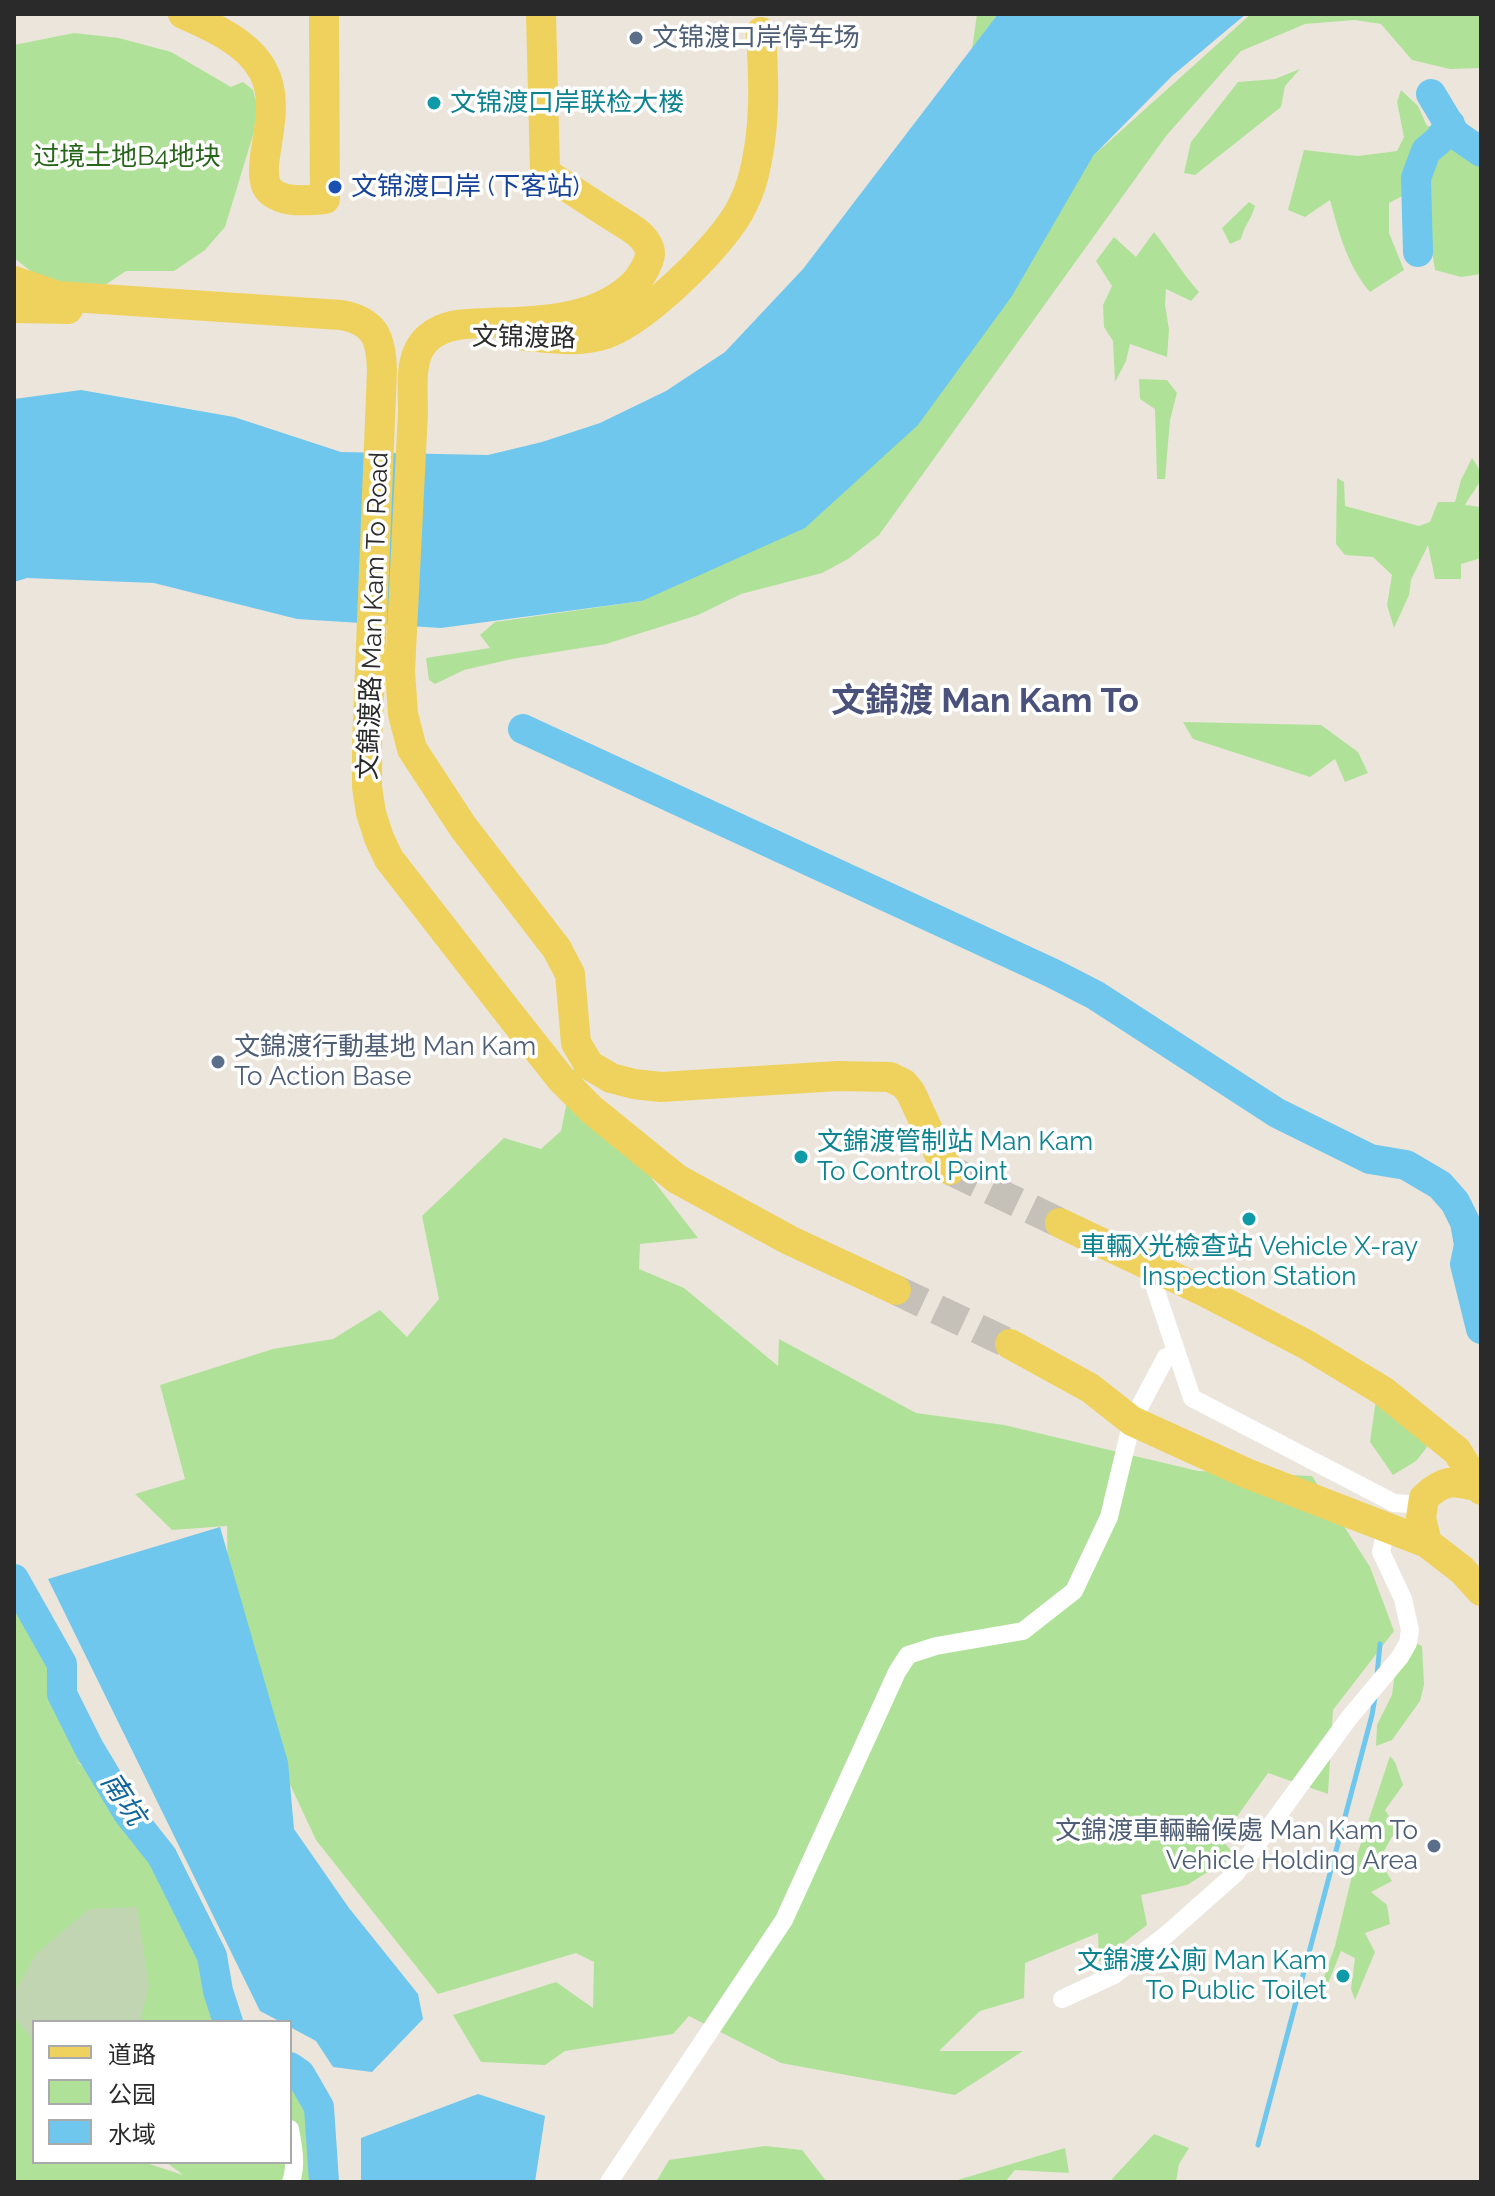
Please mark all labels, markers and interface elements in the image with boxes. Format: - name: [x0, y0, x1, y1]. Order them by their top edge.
- place label: 文锦渡口岸停车场: [652, 22, 860, 54]
- marker: 文锦渡口岸停车场: [627, 29, 645, 47]
- place label: 文锦渡口岸联检大楼: [450, 87, 684, 119]
- marker: 文锦渡口岸联检大楼: [425, 94, 443, 112]
- park label: 过境土地B4地块: [33, 141, 221, 173]
- place label: 文锦渡口岸 (下客站): [351, 171, 580, 203]
- marker: 文锦渡口岸 (下客站): [326, 178, 344, 196]
- street label: 文锦渡路: [472, 321, 576, 355]
- street label: 文錦渡路 Man Kam To Road: [353, 452, 395, 780]
- district label: 文錦渡 Man Kam To: [831, 682, 1139, 722]
- place label: 文錦渡行動基地 Man Kam To Action Base: [234, 1031, 536, 1092]
- marker: 文錦渡行動基地 Man Kam To Action Base: [209, 1053, 227, 1071]
- place label: 文錦渡管制站 Man Kam To Control Point: [817, 1126, 1093, 1188]
- marker: 文錦渡管制站 Man Kam To Control Point: [792, 1148, 810, 1166]
- marker: 車輛X光檢查站 Vehicle X-ray Inspection Station: [1240, 1210, 1258, 1228]
- place label: 車輛X光檢查站 Vehicle X-ray Inspection Station: [1080, 1231, 1418, 1292]
- water label: 南坑: [93, 1766, 153, 1832]
- place label: 文錦渡車輛輪候處 Man Kam To Vehicle Holding Area: [1055, 1815, 1418, 1876]
- marker: 文錦渡車輛輪候處 Man Kam To Vehicle Holding Area: [1425, 1837, 1443, 1855]
- place label: 文錦渡公廁 Man Kam To Public Toilet: [1077, 1945, 1327, 2006]
- marker: 文錦渡公廁 Man Kam To Public Toilet: [1334, 1967, 1352, 1985]
- legend: [32, 2020, 292, 2164]
- text: 道路: [108, 2040, 156, 2069]
- text: 公园: [108, 2080, 156, 2109]
- text: 水域: [108, 2120, 156, 2149]

